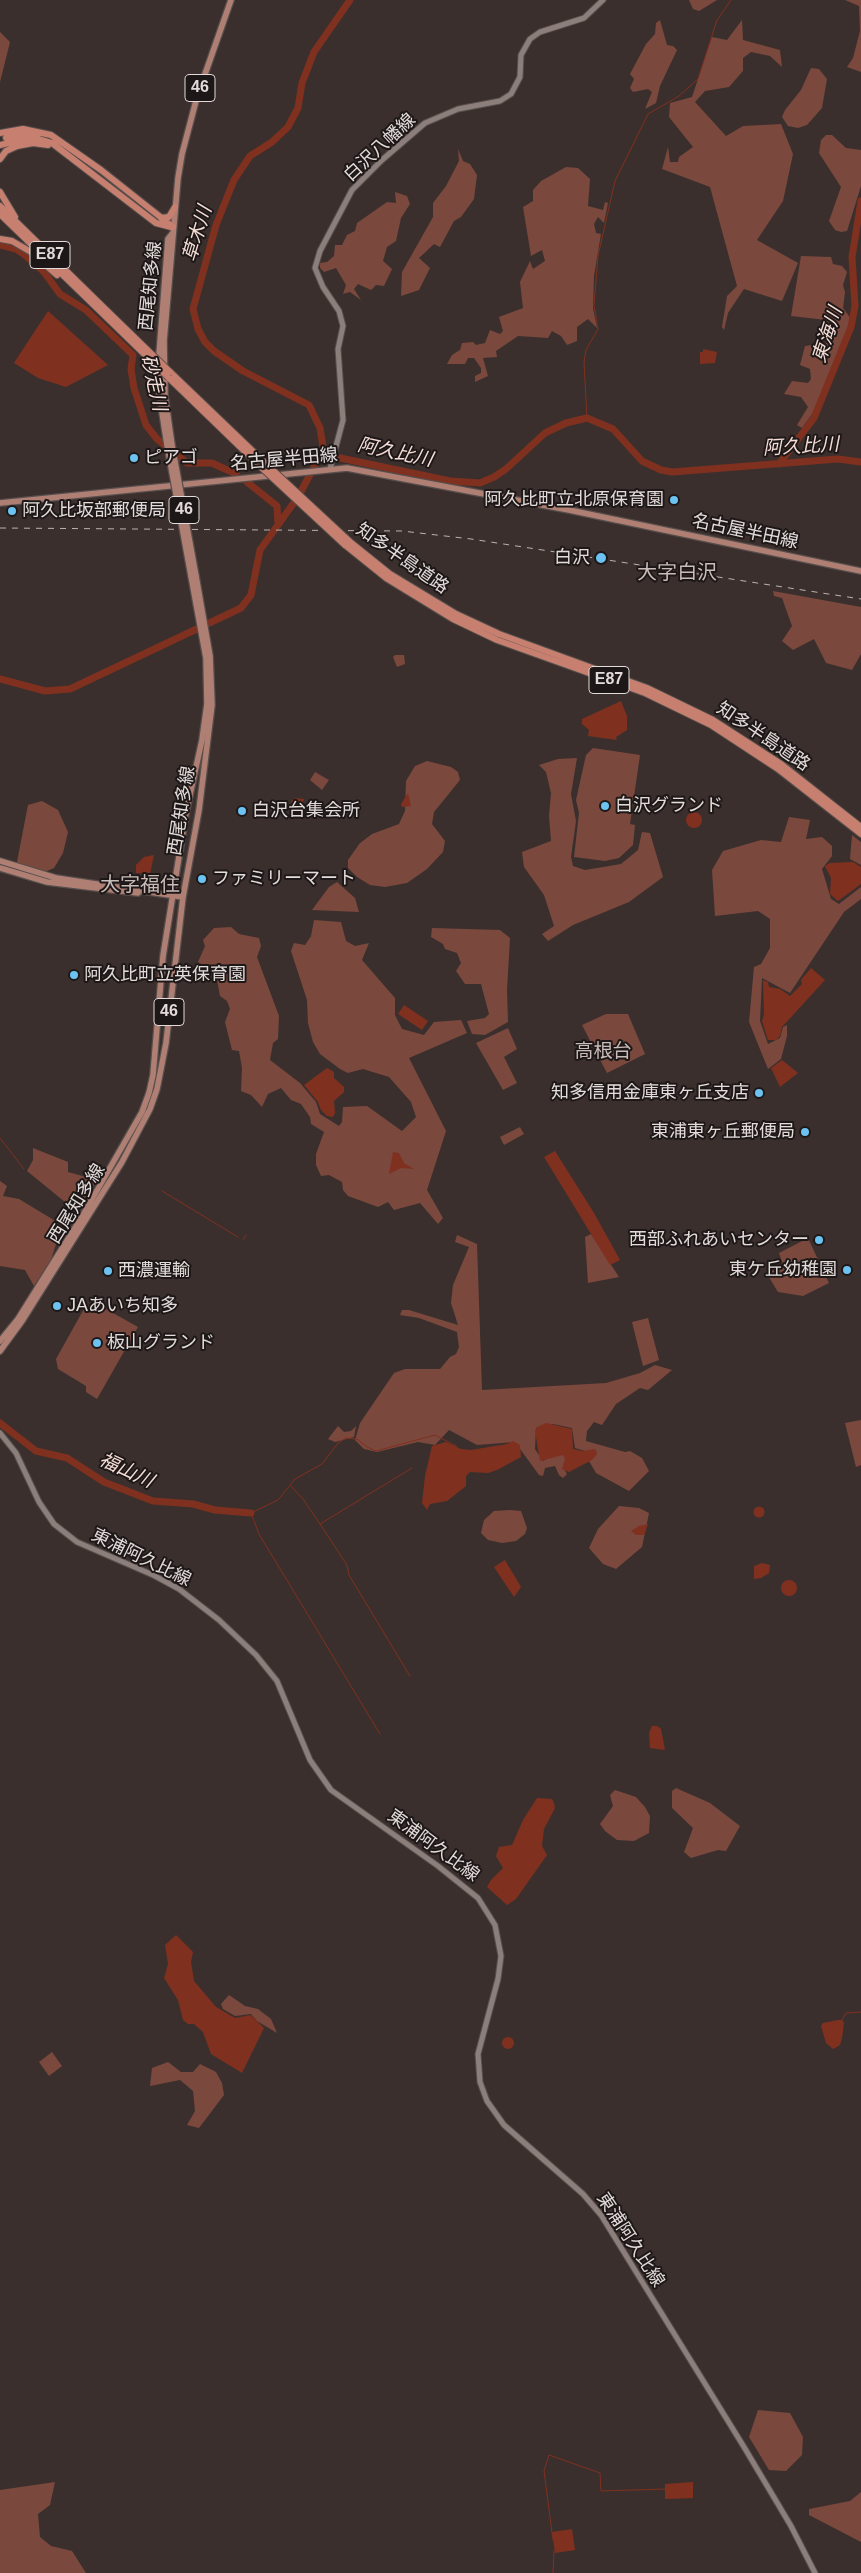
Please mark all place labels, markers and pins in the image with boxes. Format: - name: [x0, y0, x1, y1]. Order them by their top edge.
- place label: ピアゴ: [144, 447, 198, 469]
- marker: ピアゴ: [128, 452, 140, 464]
- place label: 阿久比町立北原保育園: [484, 489, 664, 511]
- marker: 阿久比町立北原保育園: [668, 494, 680, 506]
- place label: 阿久比坂部郵便局: [22, 500, 166, 522]
- marker: 阿久比坂部郵便局: [6, 505, 18, 517]
- place label: 白沢: [554, 547, 590, 569]
- marker: 白沢: [594, 551, 608, 565]
- place label: 白沢グランド: [615, 795, 723, 817]
- place label: 白沢台集会所: [252, 800, 360, 822]
- marker: 白沢グランド: [599, 800, 611, 812]
- marker: 白沢台集会所: [236, 805, 248, 817]
- place label: ファミリーマート: [212, 868, 356, 890]
- marker: ファミリーマート: [196, 873, 208, 885]
- place label: 阿久比町立英保育園: [84, 964, 246, 986]
- marker: 阿久比町立英保育園: [68, 969, 80, 981]
- place label: 知多信用金庫東ヶ丘支店: [551, 1082, 749, 1104]
- marker: 知多信用金庫東ヶ丘支店: [753, 1087, 765, 1099]
- place label: 東浦東ヶ丘郵便局: [651, 1121, 795, 1143]
- marker: 東浦東ヶ丘郵便局: [799, 1126, 811, 1138]
- place label: 西部ふれあいセンター: [629, 1229, 809, 1251]
- marker: 西部ふれあいセンター: [813, 1234, 825, 1246]
- place label: 東ケ丘幼稚園: [729, 1259, 837, 1281]
- place label: 西濃運輸: [118, 1260, 190, 1282]
- marker: 東ケ丘幼稚園: [841, 1264, 853, 1276]
- marker: 西濃運輸: [102, 1265, 114, 1277]
- place label: JAあいち知多: [67, 1295, 178, 1317]
- marker: JAあいち知多: [51, 1300, 63, 1312]
- place label: 板山グランド: [107, 1332, 215, 1354]
- marker: 板山グランド: [91, 1337, 103, 1349]

